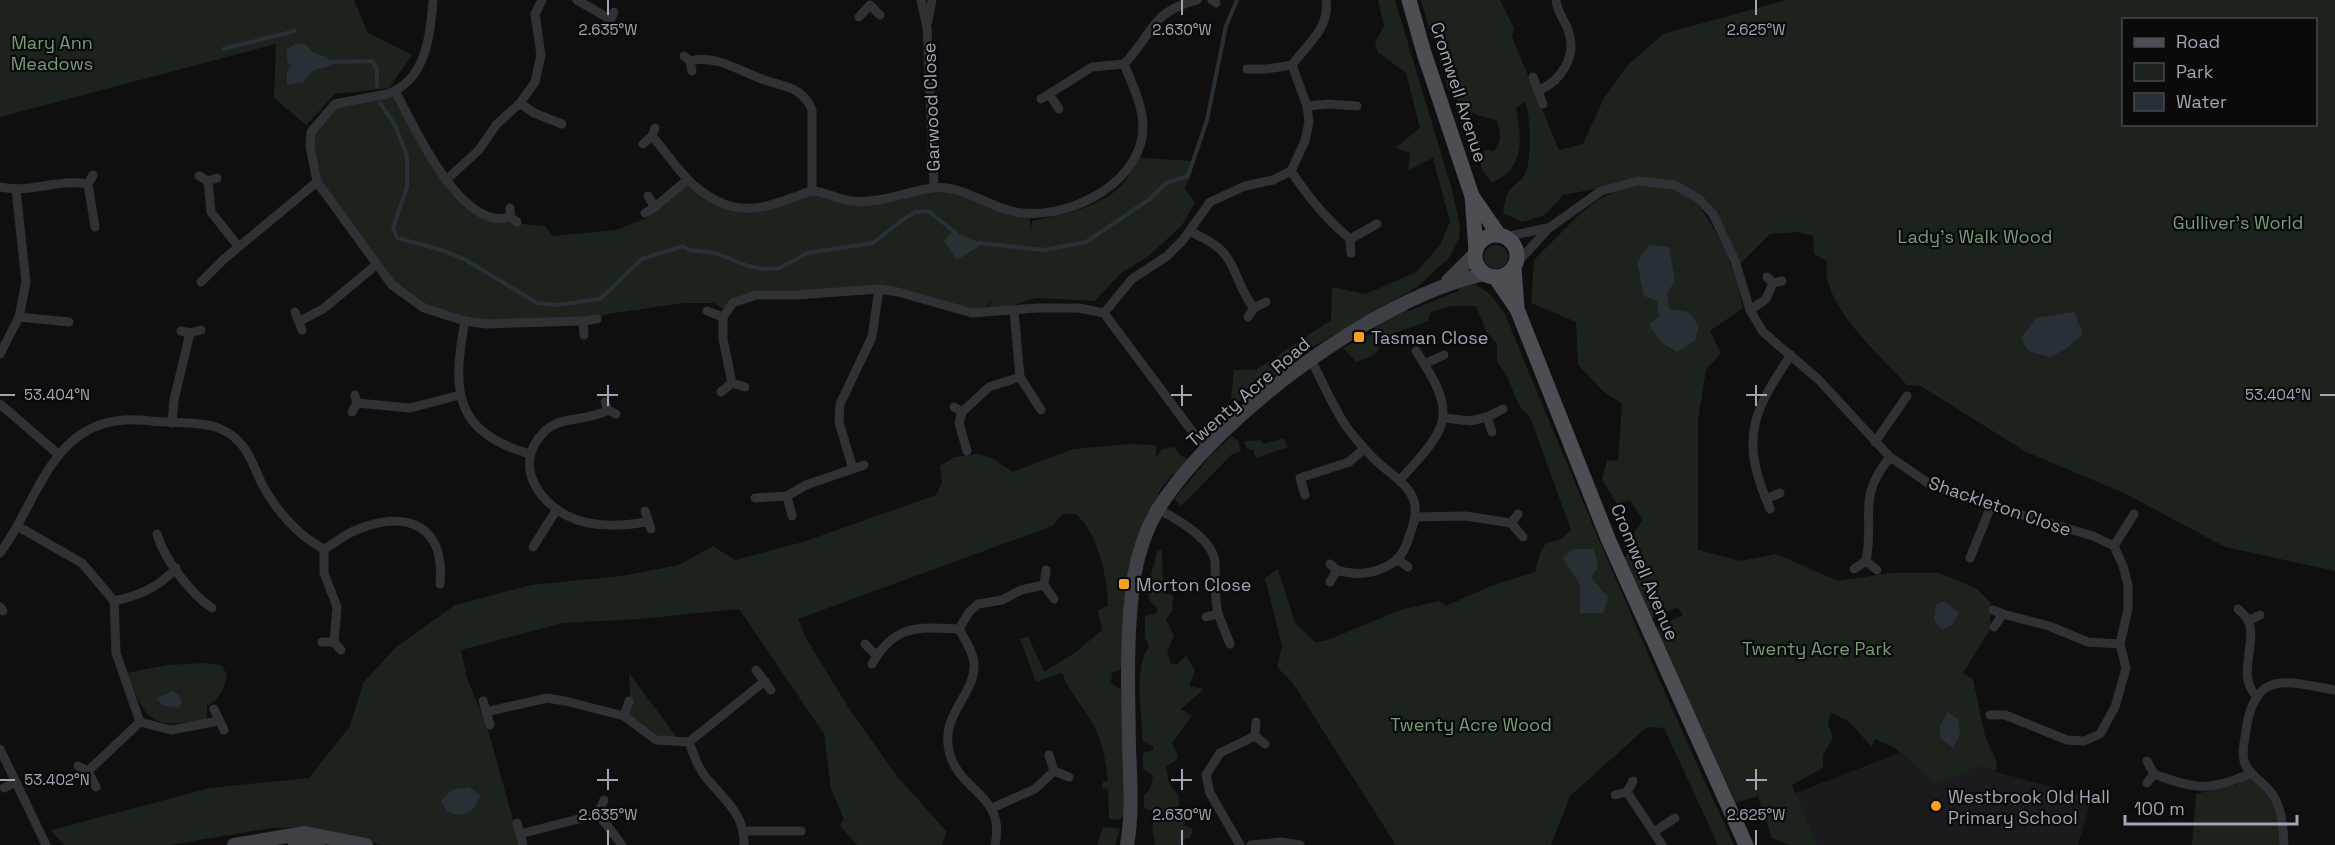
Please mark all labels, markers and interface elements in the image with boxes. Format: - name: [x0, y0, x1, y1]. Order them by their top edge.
- legend: [2122, 18, 2317, 126]
- street label: Cromwell Avenue: [1425, 19, 1493, 165]
- text: 2.635°W: [579, 20, 637, 39]
- text: 2.630°W: [1152, 20, 1212, 39]
- text: 2.625°W: [1727, 20, 1785, 39]
- text: Road: [2176, 30, 2220, 53]
- park label: Mary Ann Meadows: [11, 31, 93, 75]
- street label: Garwood Close: [917, 42, 945, 172]
- text: Park: [2176, 60, 2214, 83]
- text: Water: [2176, 90, 2227, 113]
- park label: Gulliver's World: [2173, 211, 2303, 234]
- park label: Lady's Walk Wood: [1898, 225, 2052, 248]
- place label: Tasman Close: [1371, 326, 1489, 349]
- marker: Tasman Close: [1352, 330, 1366, 344]
- street label: Twenty Acre Road: [1181, 332, 1315, 452]
- text: 53.404°N: [24, 385, 90, 404]
- text: 53.404°N: [2245, 385, 2311, 404]
- street label: Shackleton Close: [1926, 471, 2074, 541]
- street label: Cromwell Avenue: [1606, 500, 1684, 644]
- place label: Morton Close: [1136, 573, 1251, 596]
- marker: Morton Close: [1117, 577, 1131, 591]
- park label: Twenty Acre Park: [1742, 637, 1892, 660]
- park label: Twenty Acre Wood: [1390, 713, 1552, 736]
- text: 53.402°N: [24, 770, 90, 789]
- place label: Westbrook Old Hall Primary School: [1948, 785, 2110, 829]
- scale bar: [2125, 788, 2298, 826]
- text: 100 m: [2134, 797, 2185, 820]
- marker: Westbrook Old Hall Primary School: [1929, 799, 1943, 813]
- text: 2.635°W: [579, 805, 637, 824]
- text: 2.630°W: [1152, 805, 1212, 824]
- text: 2.625°W: [1727, 805, 1785, 824]

